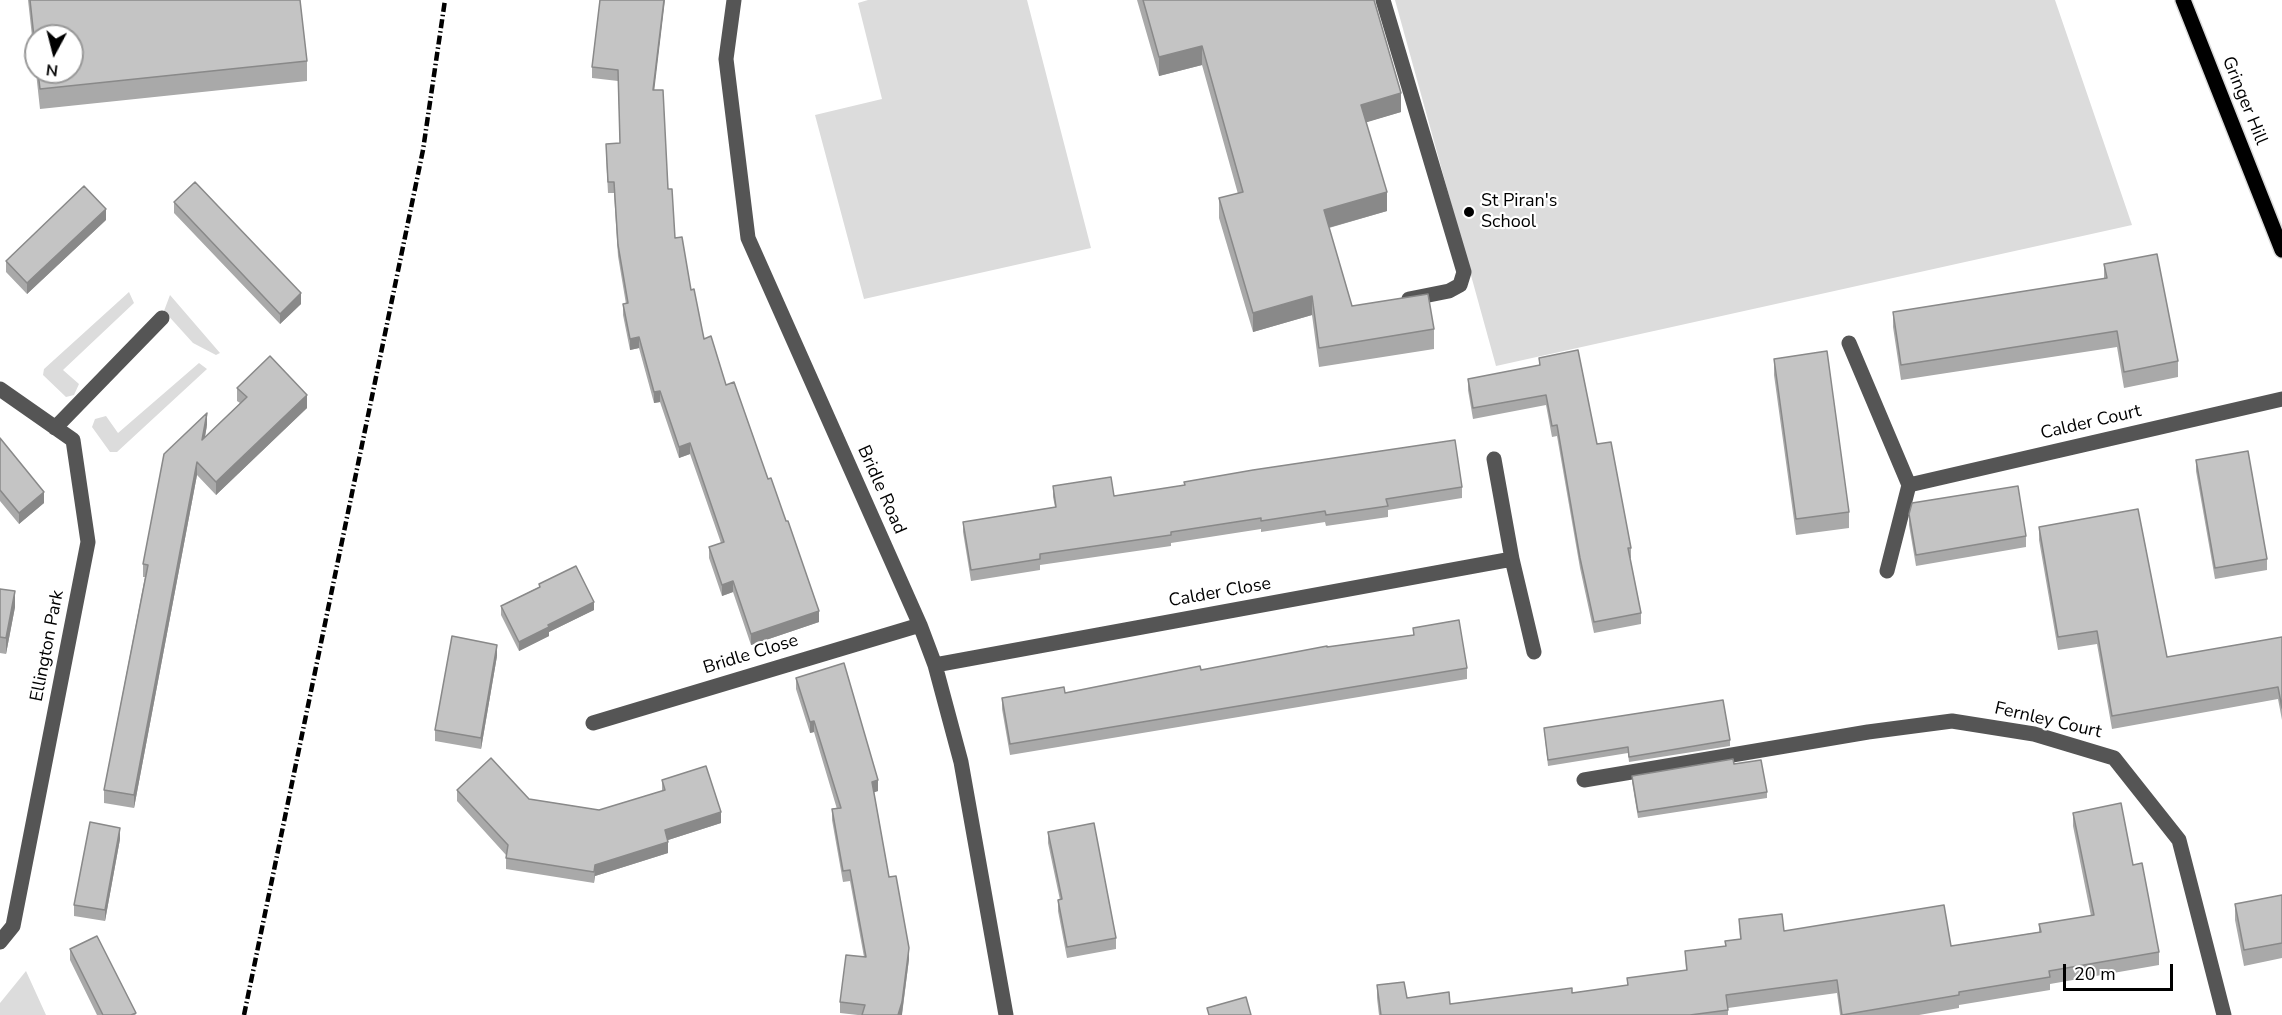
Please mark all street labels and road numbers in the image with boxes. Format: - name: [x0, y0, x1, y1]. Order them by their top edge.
- street label: Gringer Hill: [2216, 54, 2272, 148]
- street label: Calder Court: [2039, 401, 2143, 445]
- street label: Bridle Road: [852, 442, 910, 538]
- street label: Calder Close: [1167, 573, 1273, 613]
- street label: Ellington Park: [27, 588, 69, 704]
- street label: Bridle Close: [701, 630, 801, 680]
- street label: Fernley Court: [1992, 698, 2104, 744]

